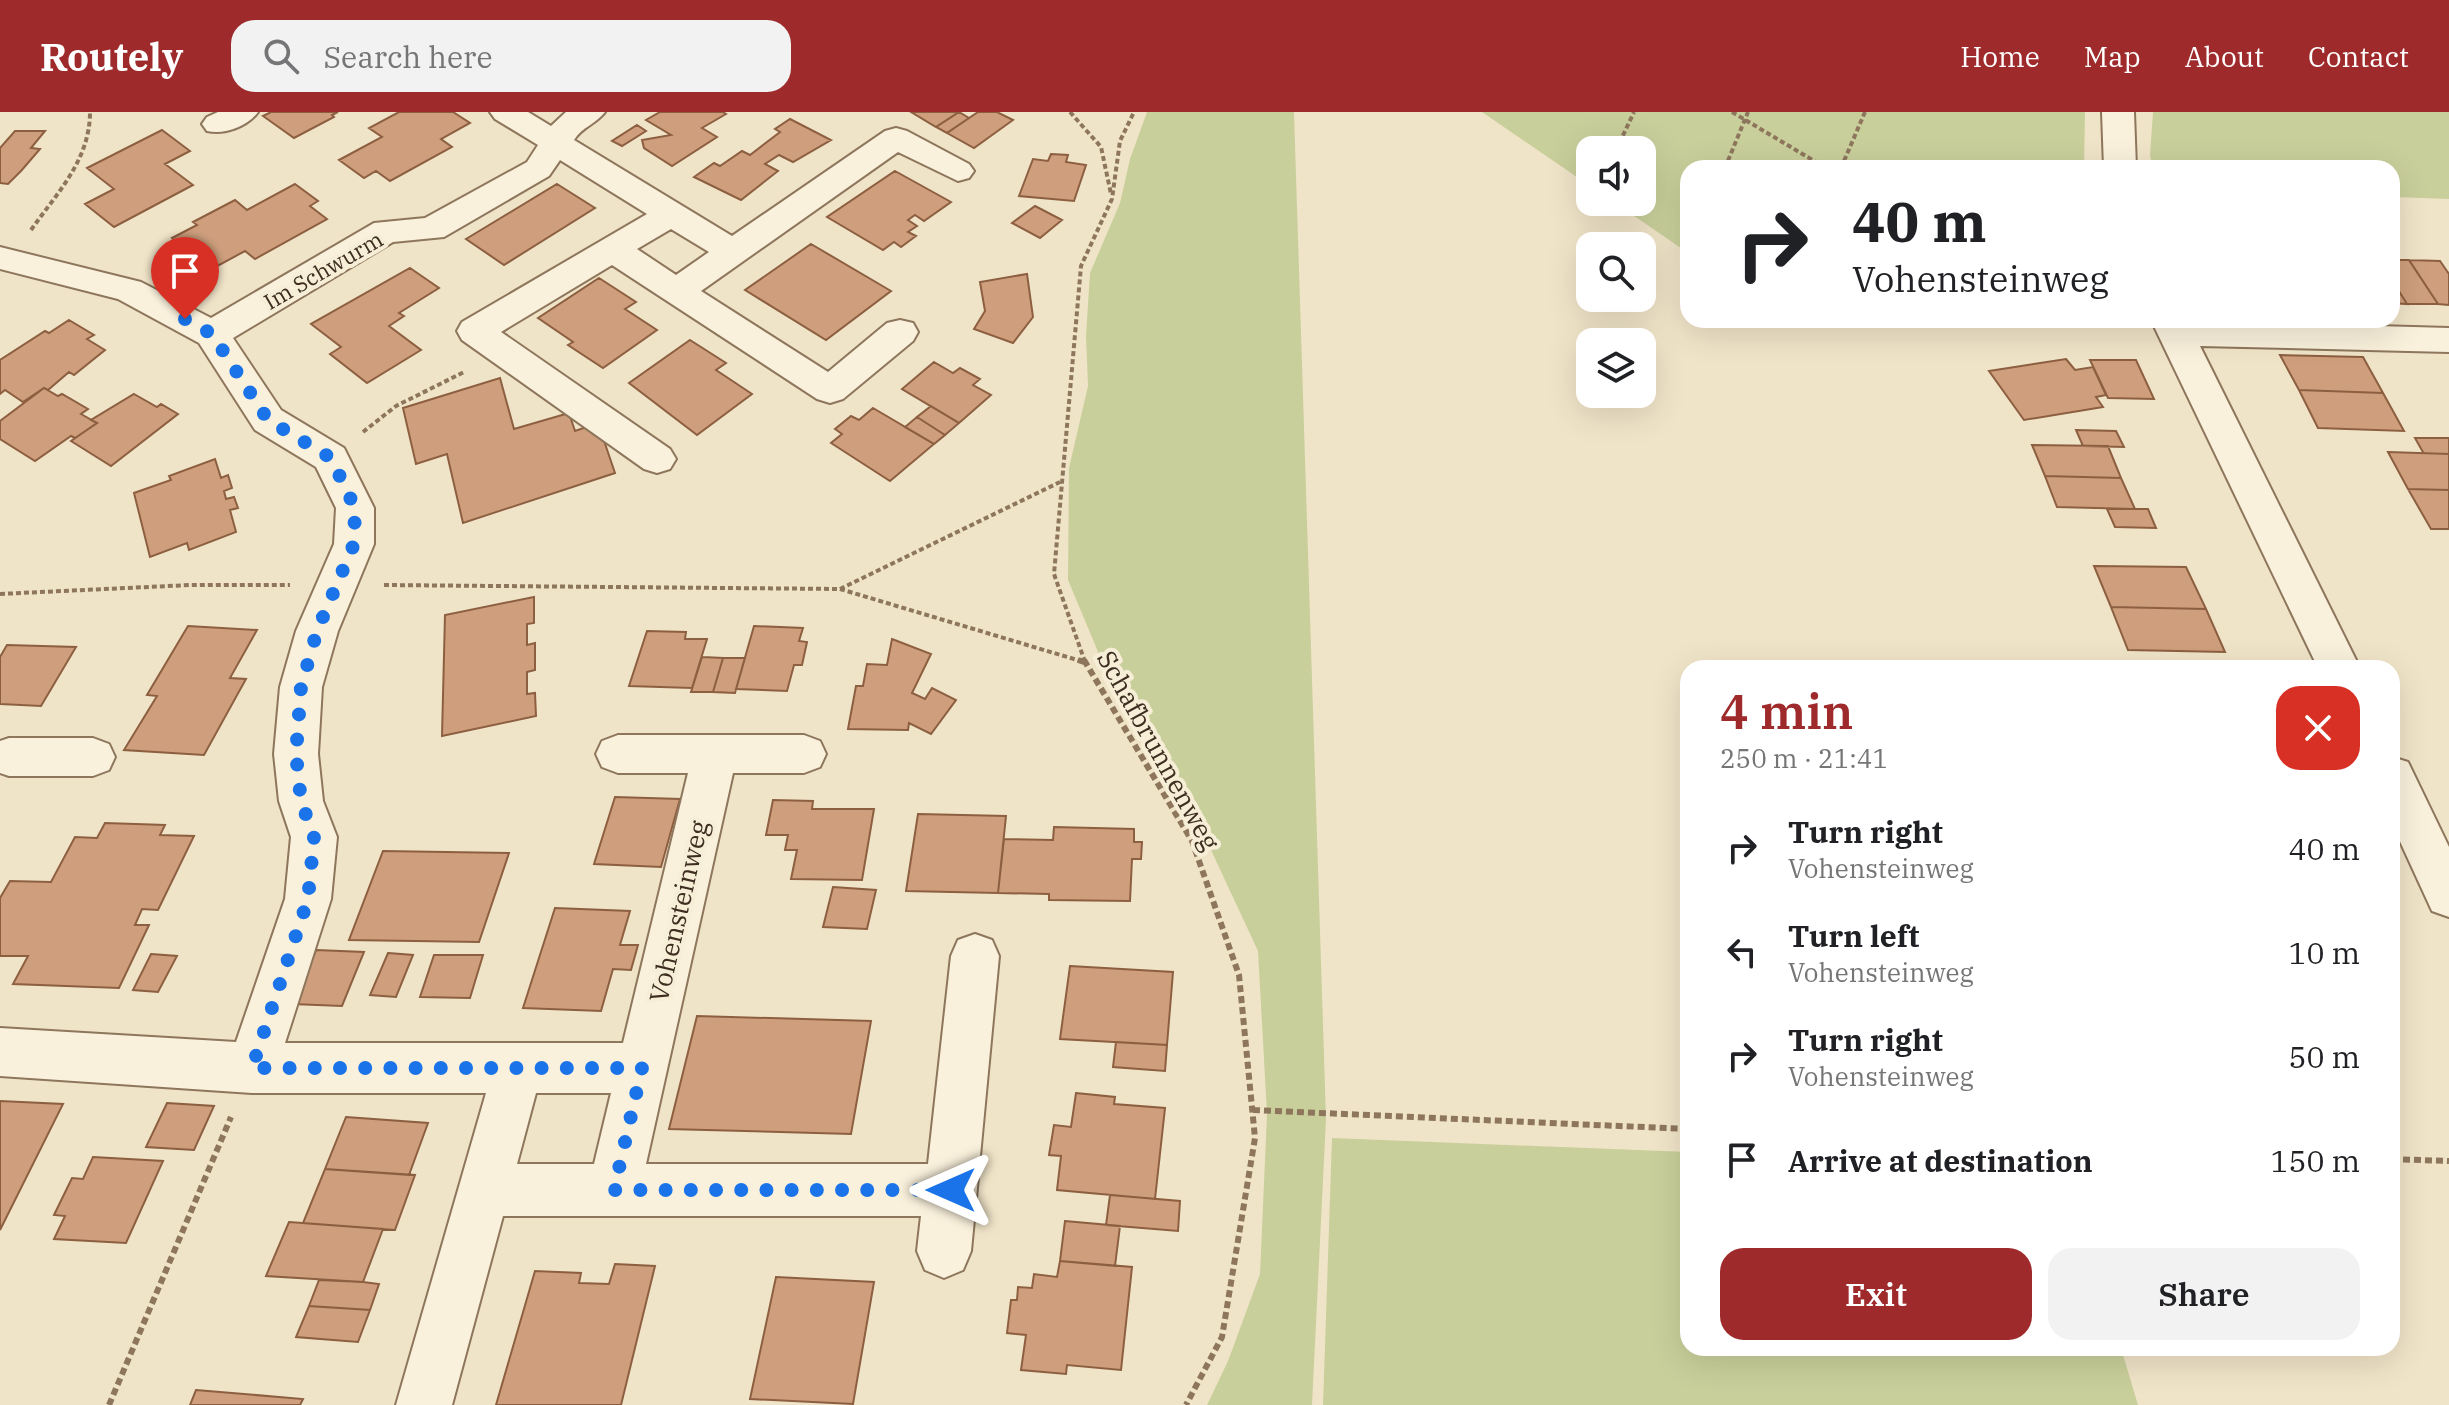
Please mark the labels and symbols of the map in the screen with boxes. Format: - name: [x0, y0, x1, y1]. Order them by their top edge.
- street label: Im Schwurm: [258, 224, 388, 316]
- pin: [151, 237, 219, 319]
- street label: Schafbrunnenweg: [1090, 644, 1228, 856]
- street label: Vohensteinweg: [641, 817, 715, 1005]
- position arrow: [909, 1148, 993, 1232]

